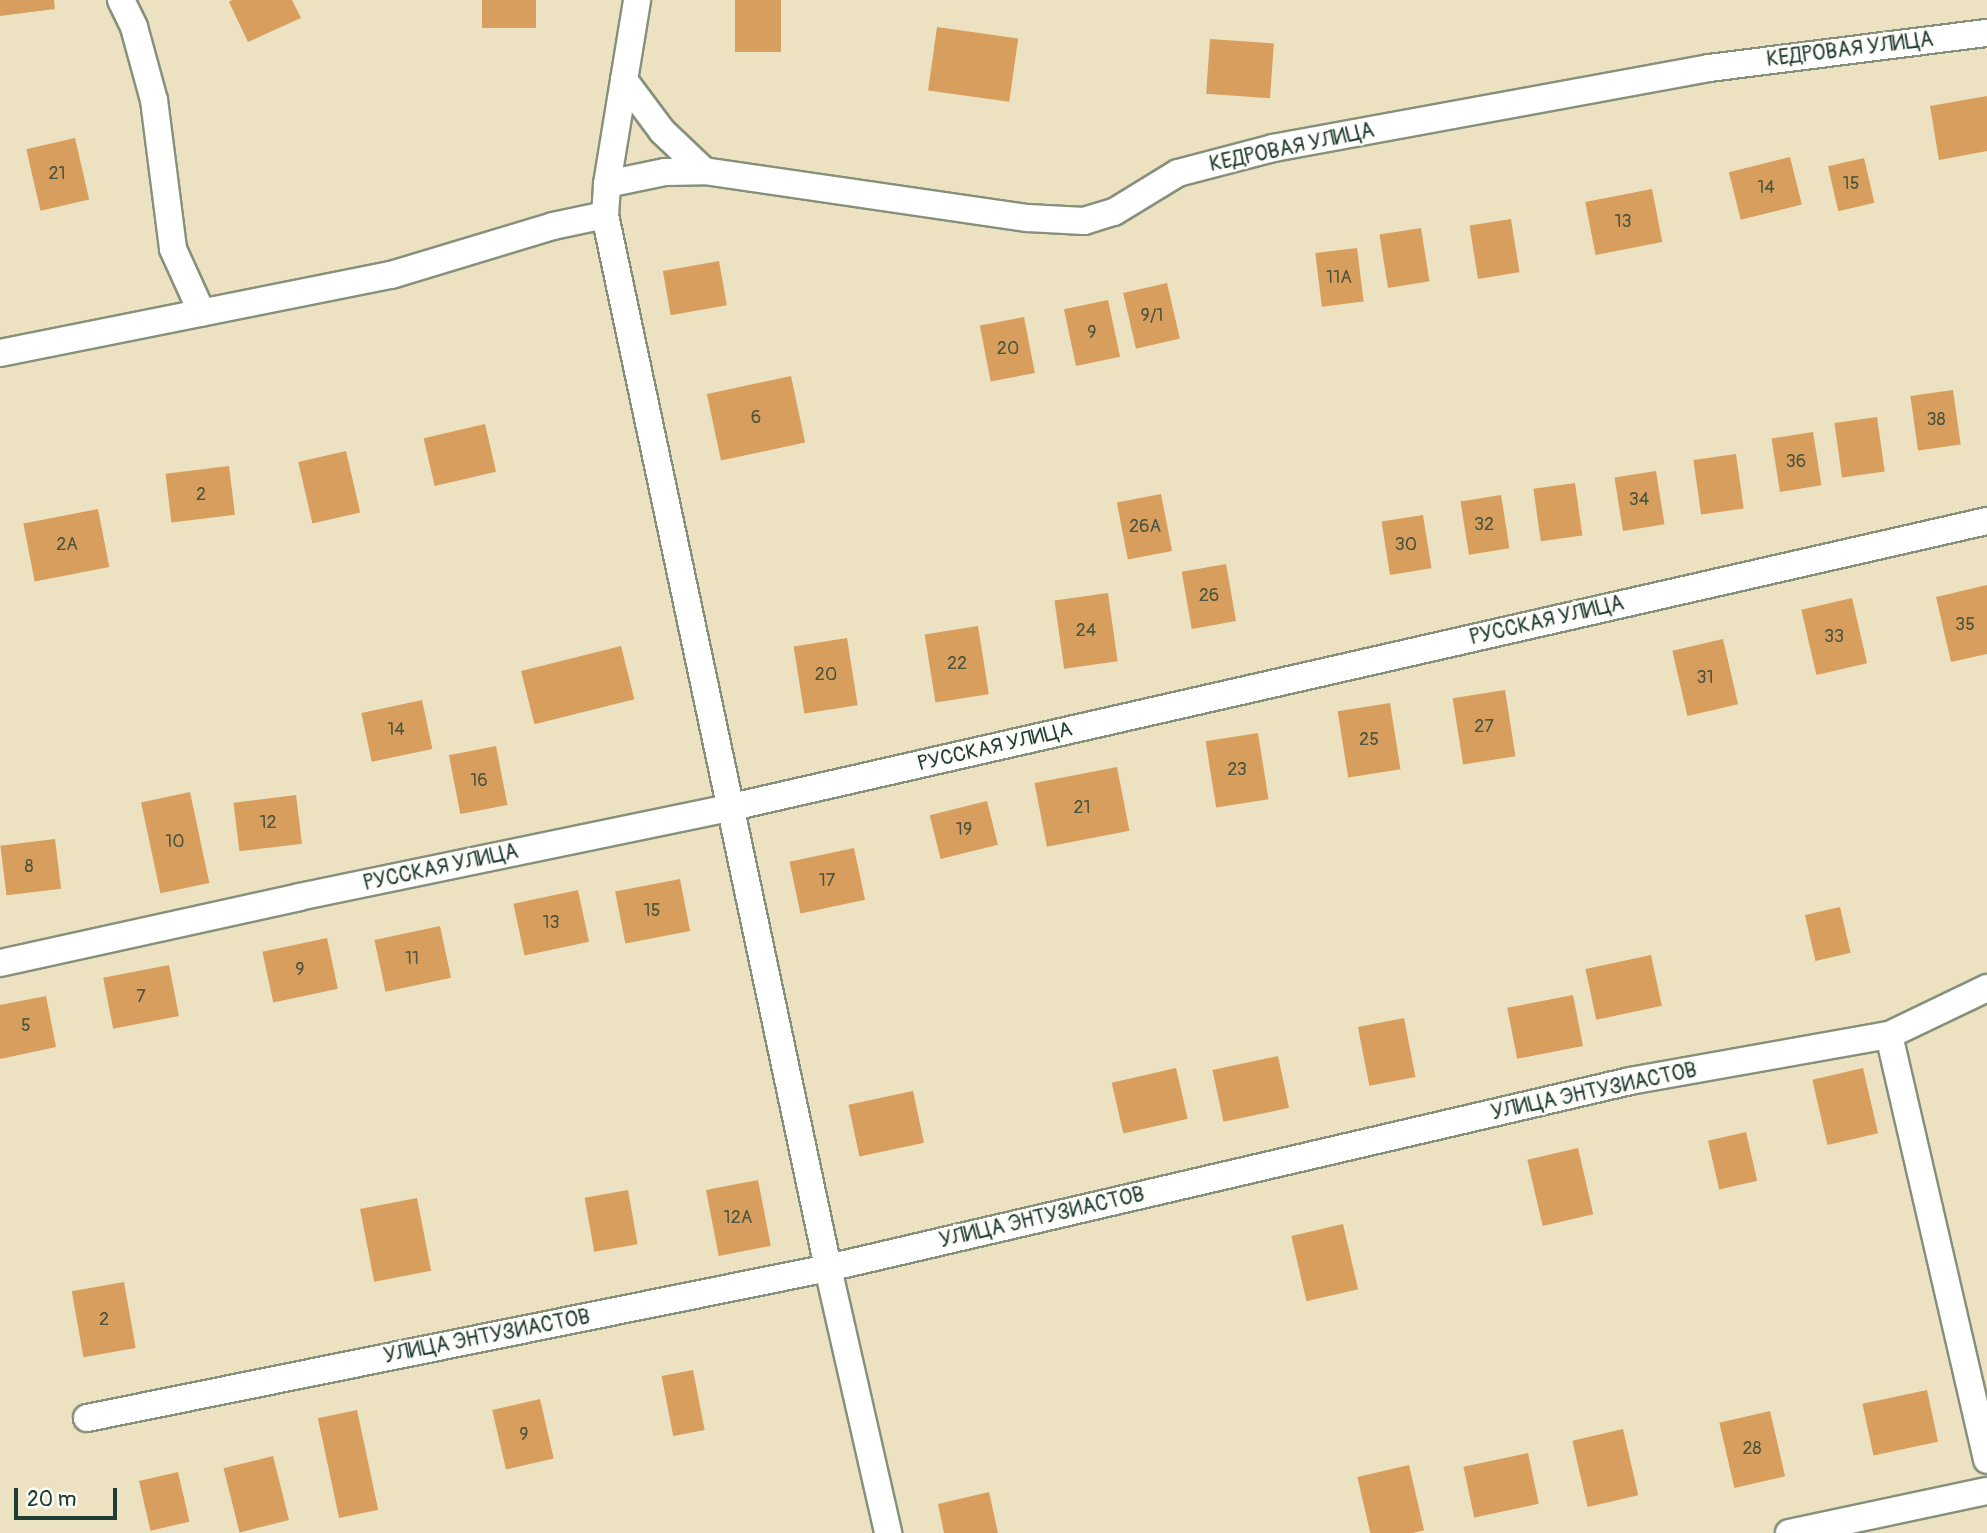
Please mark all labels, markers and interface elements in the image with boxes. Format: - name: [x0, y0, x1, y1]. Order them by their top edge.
- street label: КЕДРОВАЯ УЛИЦА: [1765, 27, 1935, 73]
- street label: КЕДРОВАЯ УЛИЦА: [1207, 118, 1377, 178]
- house number: 21: [48, 163, 66, 185]
- house number: 15: [1843, 173, 1859, 195]
- house number: 14: [1757, 177, 1775, 199]
- house number: 13: [1614, 211, 1632, 233]
- house number: 11А: [1326, 267, 1352, 289]
- house number: 9/1: [1141, 305, 1163, 327]
- house number: 9: [1087, 322, 1097, 344]
- house number: 20: [997, 338, 1019, 360]
- house number: 6: [751, 407, 761, 429]
- house number: 38: [1926, 409, 1946, 431]
- house number: 36: [1786, 451, 1806, 473]
- house number: 2: [196, 484, 206, 506]
- house number: 34: [1629, 489, 1649, 511]
- house number: 32: [1474, 514, 1494, 536]
- house number: 26А: [1129, 516, 1161, 538]
- house number: 2А: [56, 534, 78, 556]
- house number: 30: [1395, 534, 1417, 556]
- house number: 26: [1199, 585, 1219, 607]
- street label: РУССКАЯ УЛИЦА: [1467, 591, 1627, 651]
- house number: 35: [1955, 614, 1975, 636]
- house number: 24: [1076, 620, 1096, 642]
- house number: 33: [1824, 626, 1844, 648]
- house number: 22: [947, 653, 967, 675]
- house number: 20: [815, 664, 837, 686]
- house number: 31: [1696, 667, 1714, 689]
- house number: 27: [1474, 716, 1494, 738]
- street label: РУССКАЯ УЛИЦА: [915, 717, 1075, 777]
- house number: 14: [387, 719, 405, 741]
- house number: 25: [1359, 729, 1379, 751]
- house number: 23: [1227, 759, 1247, 781]
- house number: 16: [470, 770, 488, 792]
- house number: 21: [1073, 797, 1091, 819]
- house number: 12: [259, 812, 277, 834]
- house number: 19: [956, 819, 972, 841]
- house number: 10: [165, 831, 185, 853]
- street label: РУССКАЯ УЛИЦА: [361, 839, 521, 897]
- house number: 8: [24, 856, 34, 878]
- house number: 17: [819, 870, 835, 892]
- house number: 15: [644, 900, 660, 922]
- house number: 13: [542, 912, 560, 934]
- house number: 11: [405, 948, 419, 970]
- house number: 9: [295, 959, 305, 981]
- house number: 7: [136, 986, 146, 1008]
- house number: 5: [21, 1015, 31, 1037]
- street label: УЛИЦА ЭНТУЗИАСТОВ: [1489, 1058, 1699, 1126]
- street label: УЛИЦА ЭНТУЗИАСТОВ: [937, 1182, 1147, 1254]
- house number: 12А: [724, 1207, 752, 1229]
- street label: УЛИЦА ЭНТУЗИАСТОВ: [382, 1305, 592, 1369]
- house number: 2: [99, 1309, 109, 1331]
- house number: 9: [519, 1424, 529, 1446]
- house number: 28: [1742, 1438, 1762, 1460]
- scale bar: [18, 1474, 121, 1518]
- text: 20 m: [27, 1486, 76, 1513]

